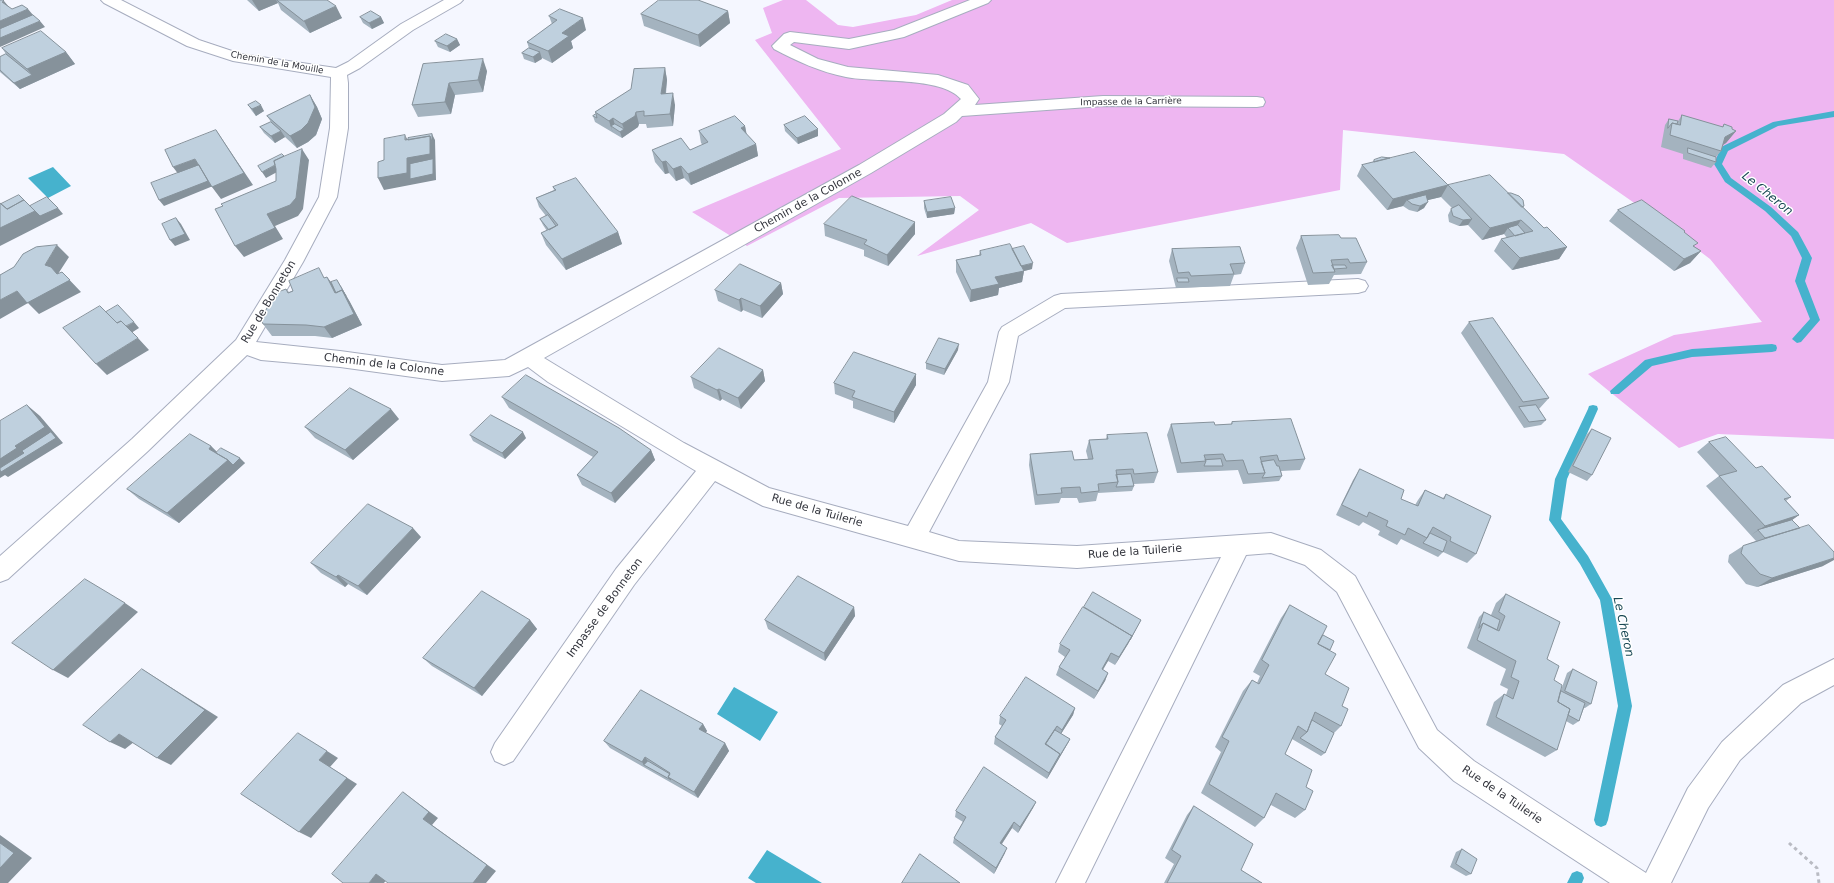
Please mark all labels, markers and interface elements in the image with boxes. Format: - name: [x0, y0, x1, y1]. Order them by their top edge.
- street label: Chemin de la Mouille: [230, 49, 324, 77]
- street label: Impasse de la Carrière: [1080, 96, 1182, 108]
- street label: Chemin de la Colonne: [752, 166, 864, 236]
- water label: Le Cheron: [1739, 169, 1795, 219]
- street label: Rue de Bonneton: [239, 258, 299, 346]
- street label: Chemin de la Colonne: [323, 351, 445, 379]
- street label: Rue de la Tuilerie: [770, 492, 864, 530]
- street label: Rue de la Tuilerie: [1088, 542, 1182, 562]
- street label: Impasse de Bonneton: [564, 556, 646, 660]
- water label: Le Cheron: [1610, 596, 1636, 658]
- street label: Rue de la Tuilerie: [1459, 763, 1545, 827]

